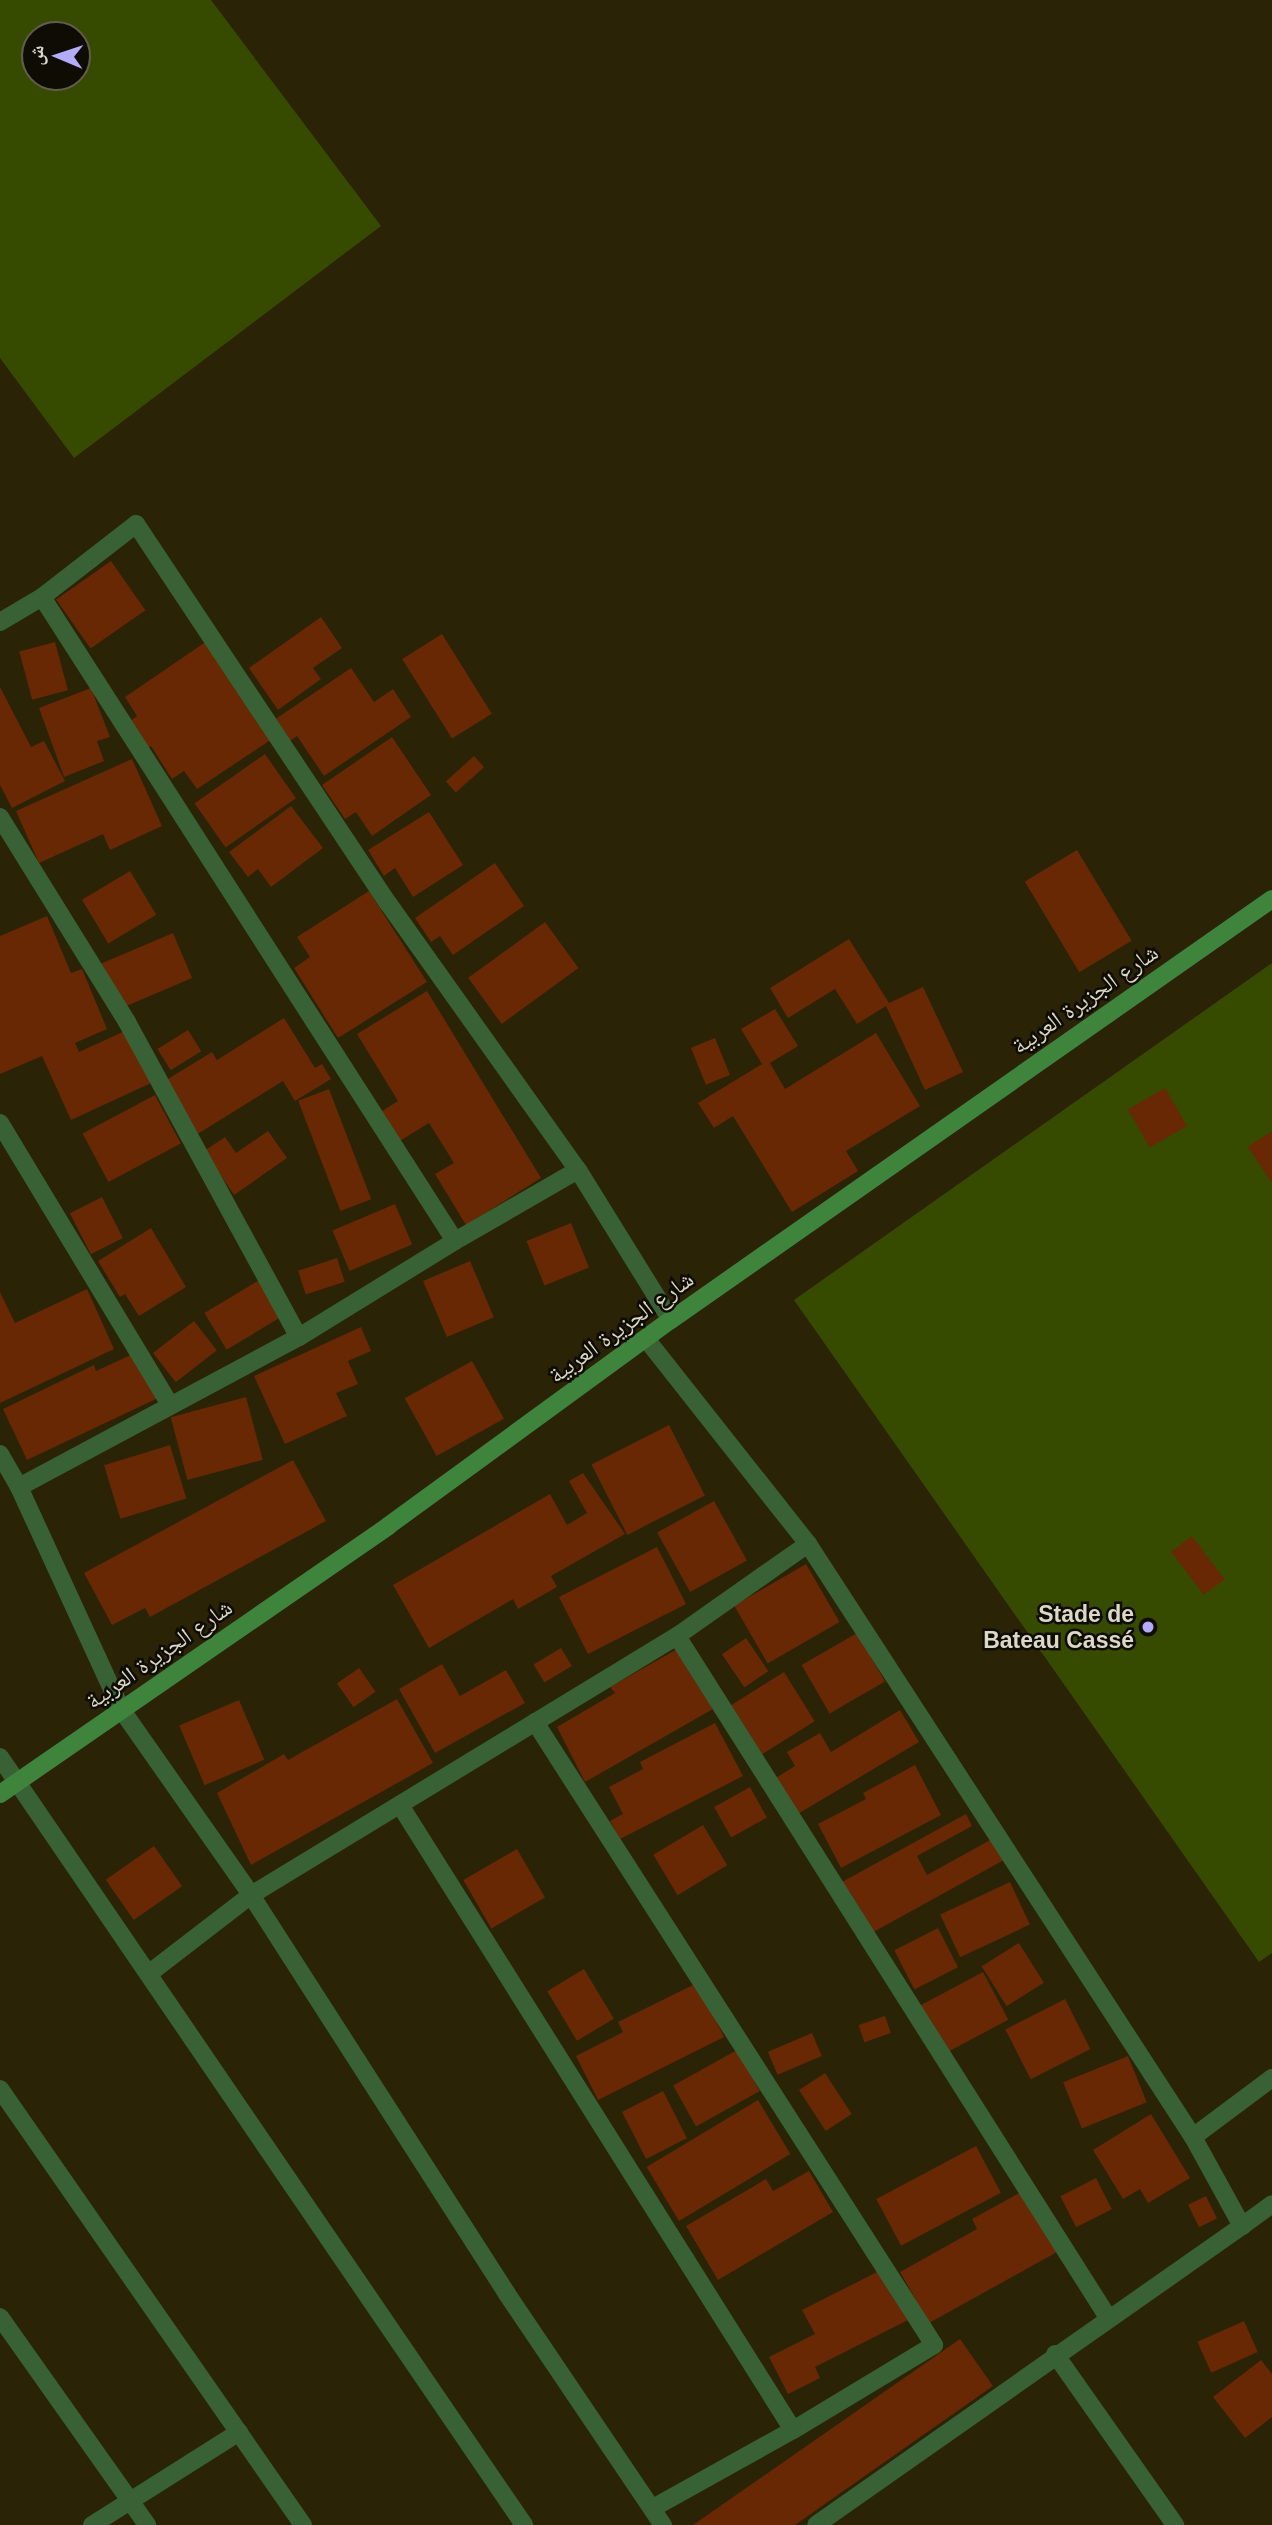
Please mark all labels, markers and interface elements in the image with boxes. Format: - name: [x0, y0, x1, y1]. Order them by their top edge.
- north arrow: [21, 21, 91, 91]
- text: ش: [26, 45, 47, 66]
- street label: شارع الجزيرة العربية: [1007, 938, 1163, 1060]
- street label: شارع الجزيرة العربية: [543, 1265, 699, 1389]
- street label: شارع الجزيرة العربية: [81, 1593, 237, 1715]
- place label: Stade de Bateau Cassé: [983, 1600, 1134, 1654]
- marker: Stade de Bateau Cassé: [1140, 1619, 1156, 1635]

